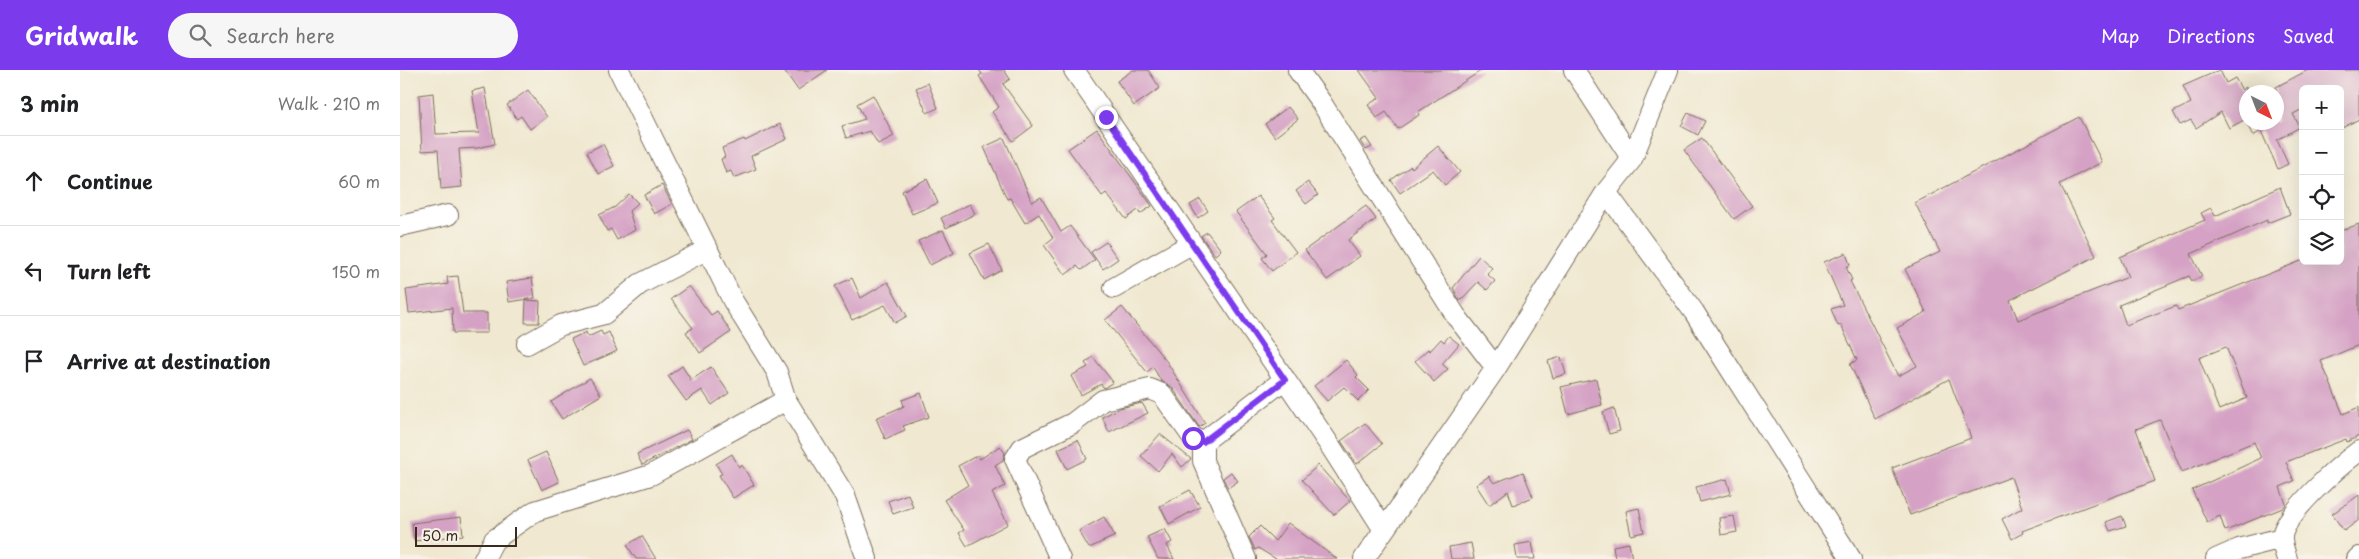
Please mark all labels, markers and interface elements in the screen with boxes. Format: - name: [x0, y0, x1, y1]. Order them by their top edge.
- search box: [168, 13, 518, 58]
- text: Gridwalk: [25, 17, 138, 53]
- icon: search: [186, 21, 214, 49]
- text: Search here: [226, 21, 335, 49]
- text: Map: [2101, 22, 2139, 49]
- text: Directions: [2167, 22, 2255, 49]
- text: Saved: [2283, 22, 2334, 49]
- north arrow: [2239, 85, 2284, 130]
- map controls: [2299, 85, 2344, 265]
- button: +: [2299, 85, 2344, 130]
- text: 3 min: [20, 87, 79, 119]
- text: Walk · 210 m: [278, 91, 380, 115]
- route end: [1095, 106, 1118, 129]
- button: −: [2299, 130, 2344, 175]
- icon: ahead: [20, 167, 48, 195]
- text: Continue: [67, 167, 153, 195]
- text: 60 m: [338, 169, 380, 193]
- button: locate: [2299, 175, 2344, 220]
- button: layers: [2299, 220, 2344, 265]
- icon: left: [20, 257, 48, 285]
- text: Turn left: [67, 257, 151, 285]
- text: 150 m: [332, 259, 380, 283]
- icon: arrive: [20, 347, 48, 375]
- text: Arrive at destination: [67, 347, 271, 375]
- route start: [1182, 427, 1205, 450]
- scale bar: [415, 524, 518, 547]
- text: 50 m: [422, 525, 458, 546]

